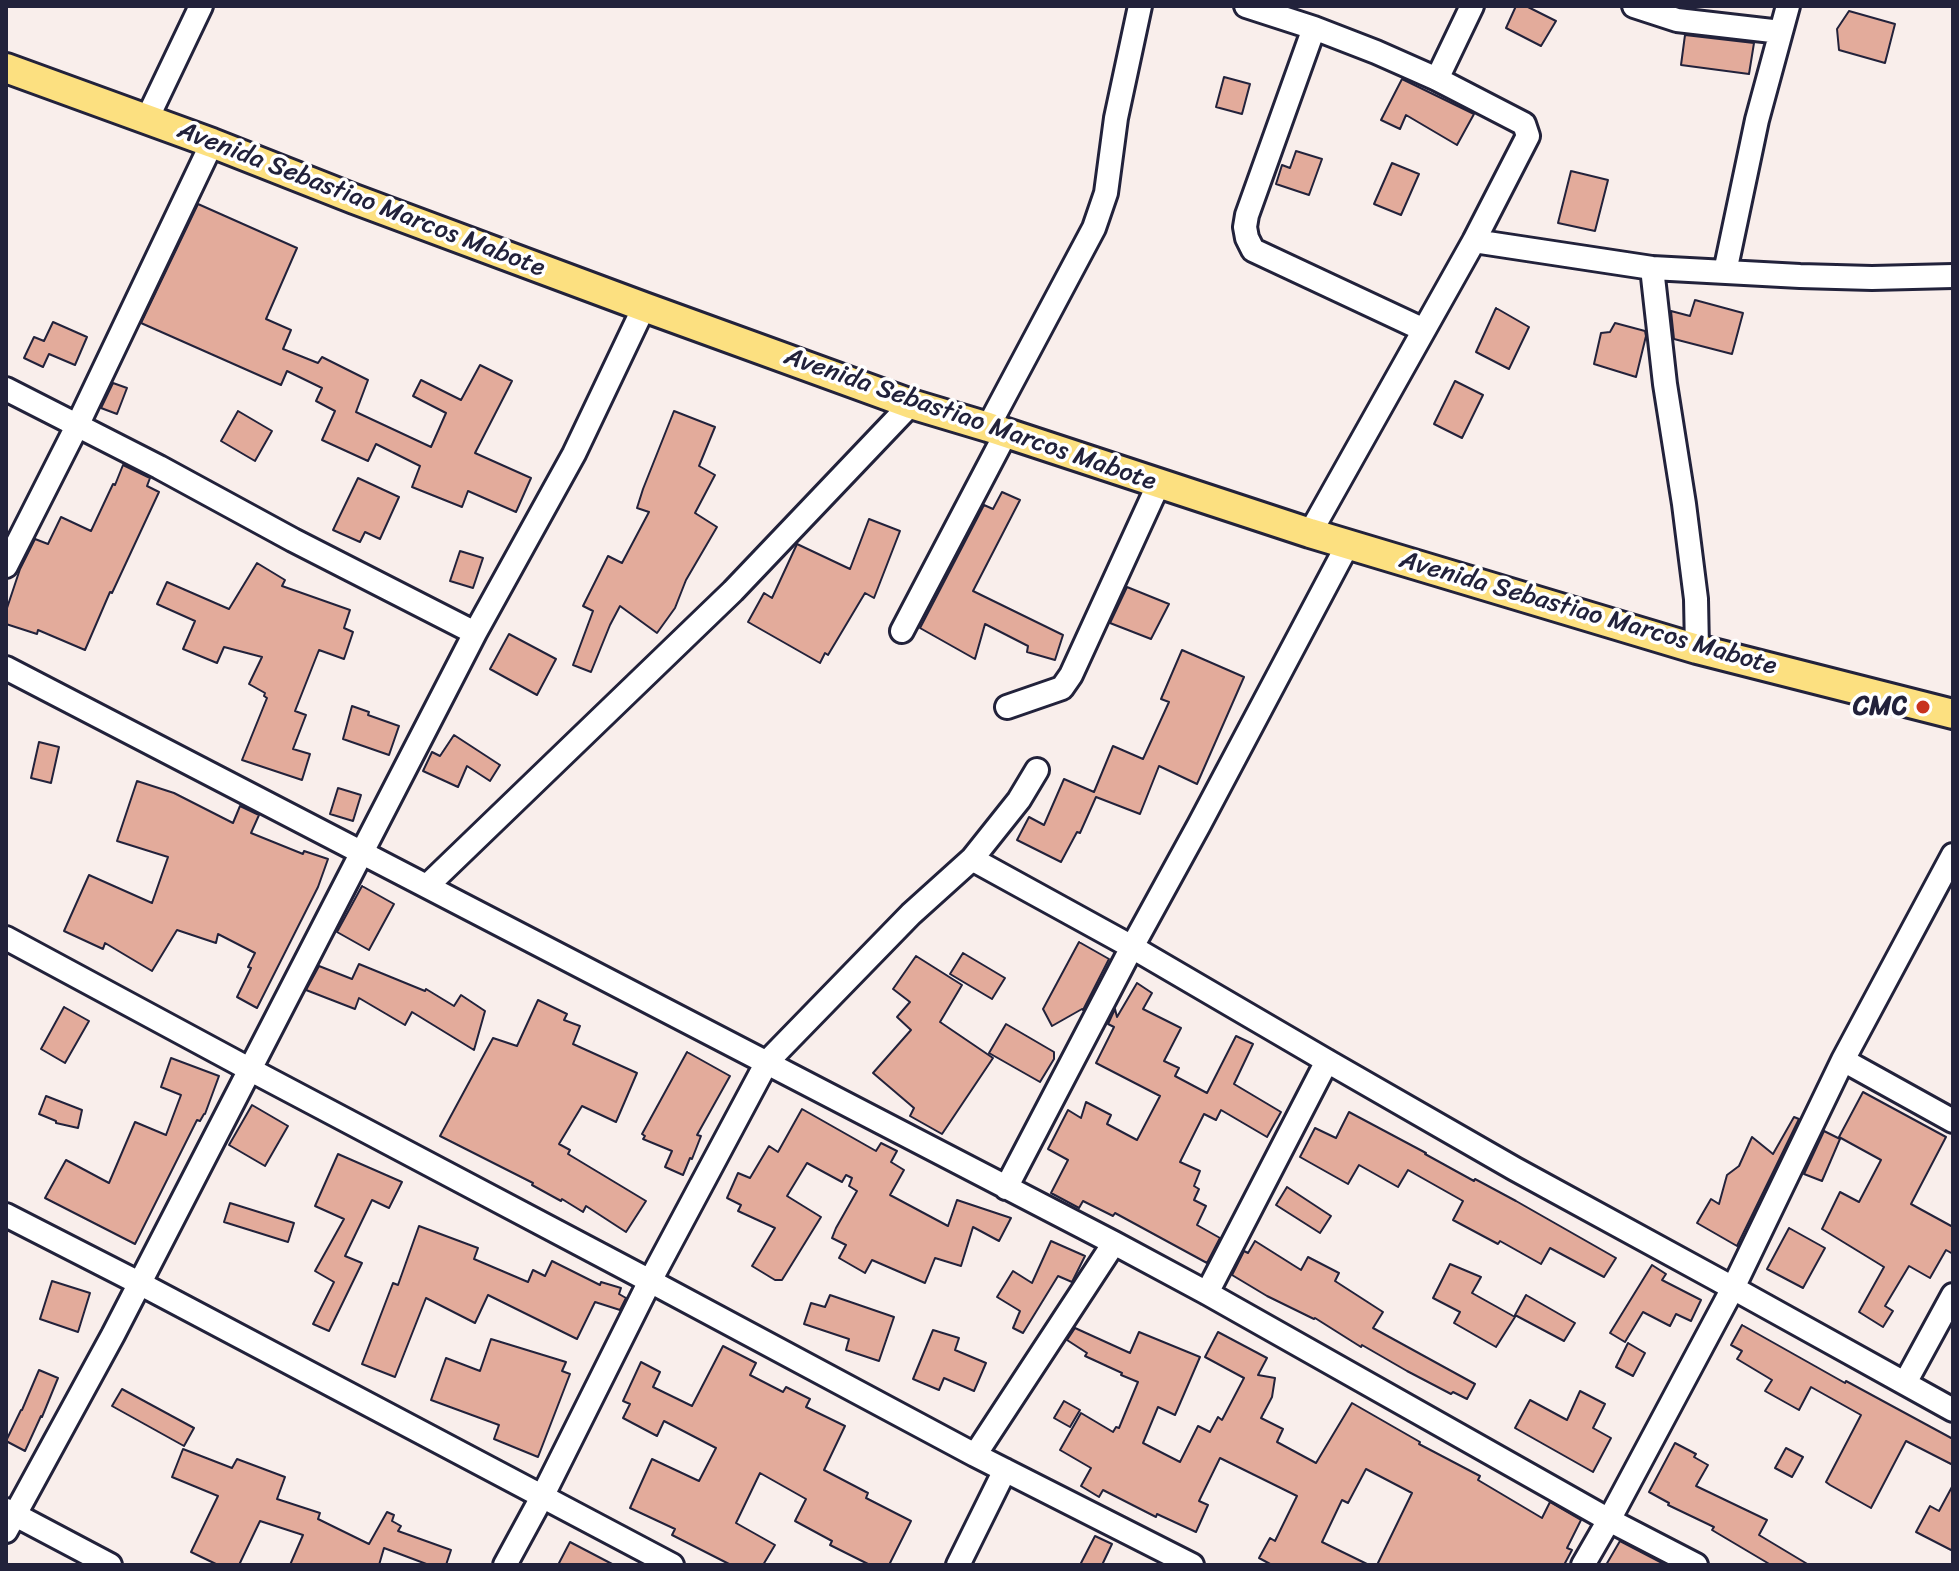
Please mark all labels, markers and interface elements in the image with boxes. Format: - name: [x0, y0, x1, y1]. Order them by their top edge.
- street label: Avenida Sebastiao Marcos Mabote: [173, 115, 549, 285]
- street label: Avenida Sebastiao Marcos Mabote: [780, 342, 1160, 498]
- street label: Avenida Sebastiao Marcos Mabote: [1396, 545, 1780, 683]
- place label: CMC: [1853, 691, 1907, 723]
- marker: CMC: [1914, 698, 1932, 716]

